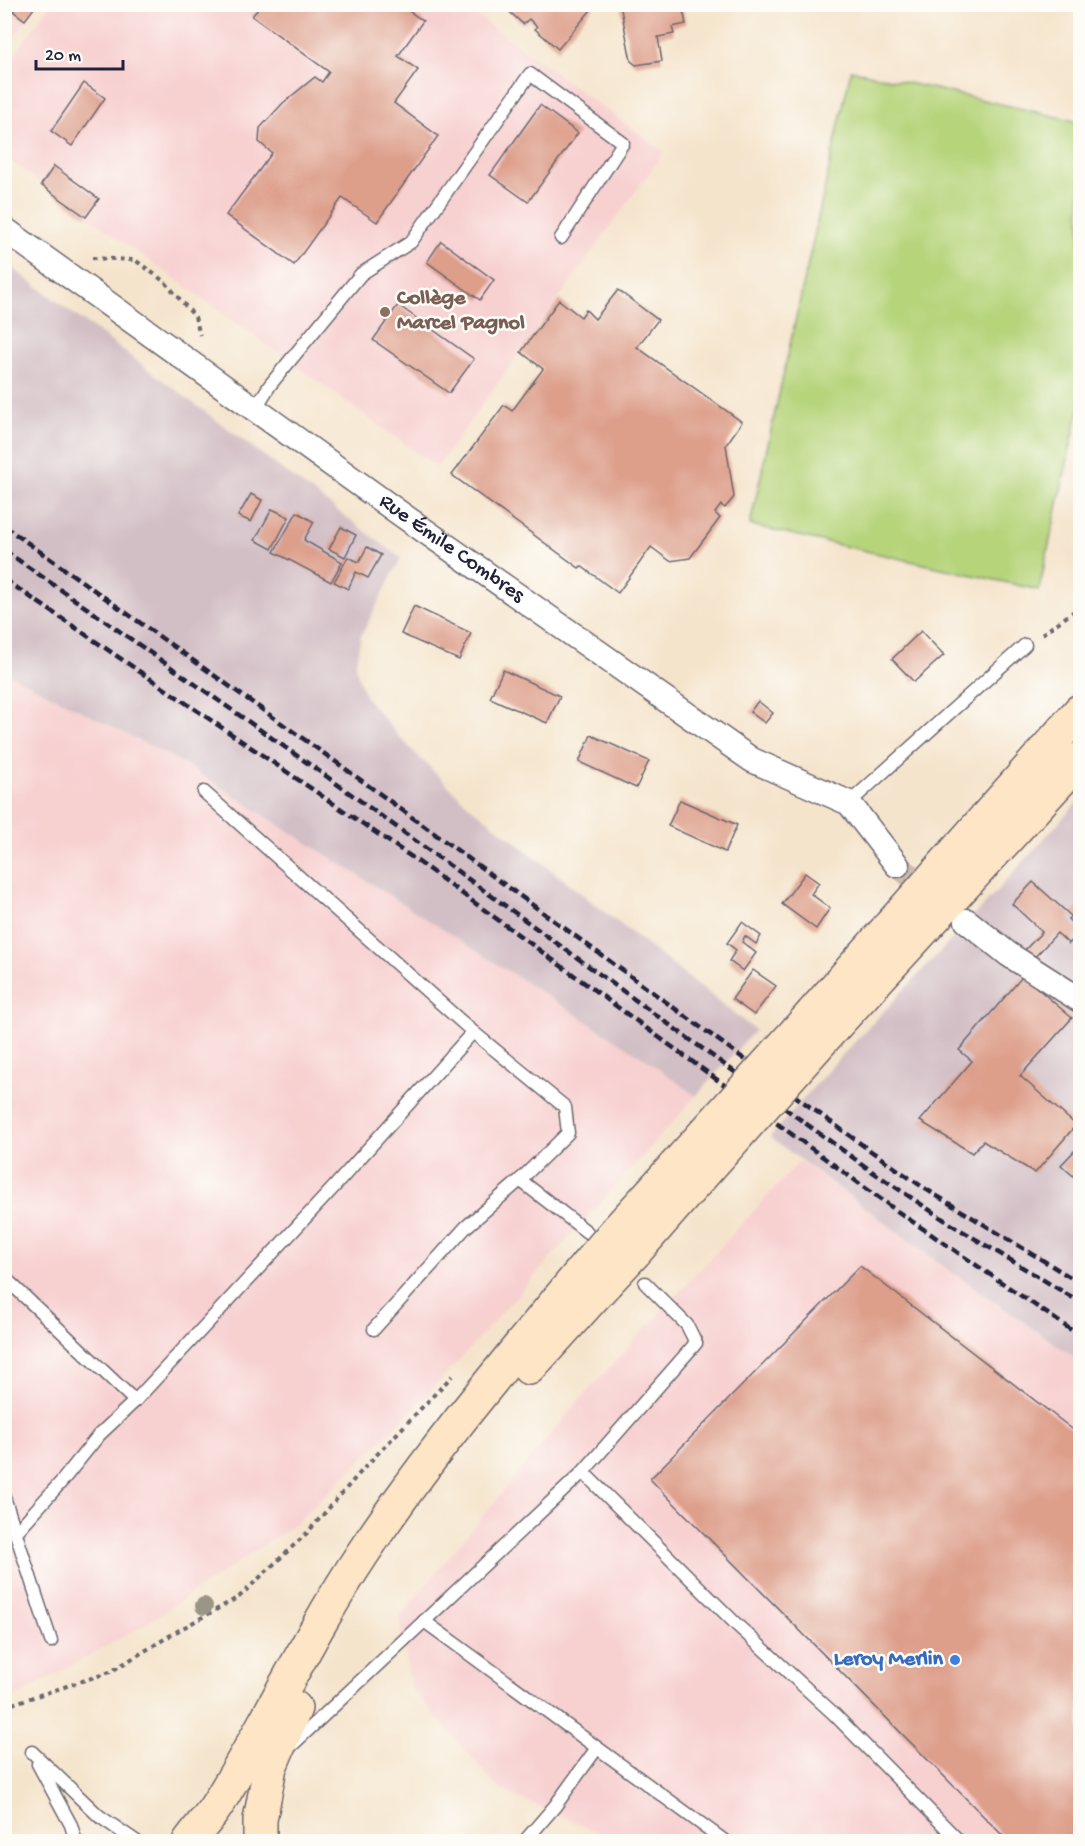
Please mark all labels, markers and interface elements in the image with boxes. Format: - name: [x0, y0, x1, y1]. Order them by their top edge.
- scale bar: [36, 33, 123, 71]
- text: 20 m: [45, 46, 81, 67]
- place label: Collège Marcel Pagnol: [396, 286, 525, 337]
- marker: Collège Marcel Pagnol: [378, 305, 392, 319]
- street label: Rue Émile Combres: [373, 489, 530, 610]
- place label: Leroy Merlin: [834, 1647, 944, 1673]
- marker: Leroy Merlin: [948, 1653, 962, 1667]

